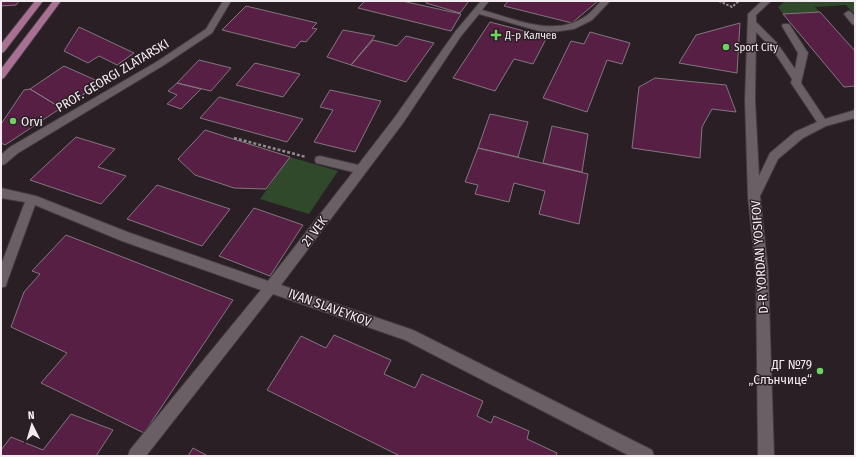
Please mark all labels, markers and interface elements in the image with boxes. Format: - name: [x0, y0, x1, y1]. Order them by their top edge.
- marker: Д-р Калчев: [490, 29, 502, 41]
- place label: Д-р Калчев: [504, 29, 557, 42]
- street label: PROF. GEORGI ZLATARSKI: [53, 36, 171, 115]
- place label: Sport City: [734, 41, 778, 54]
- marker: Sport City: [721, 42, 731, 52]
- place label: Orvi: [21, 114, 43, 129]
- marker: Orvi: [8, 116, 18, 126]
- street label: D-R YORDAN YOSIFOV: [748, 200, 771, 314]
- street label: 21 VEK: [298, 213, 330, 249]
- street label: IVAN SLAVEYKOV: [286, 286, 374, 330]
- place label: ДГ №79 „Слънчице“: [749, 357, 812, 387]
- marker: ДГ №79 „Слънчице“: [815, 366, 825, 376]
- north arrow: [12, 405, 52, 445]
- text: N: [27, 409, 35, 422]

